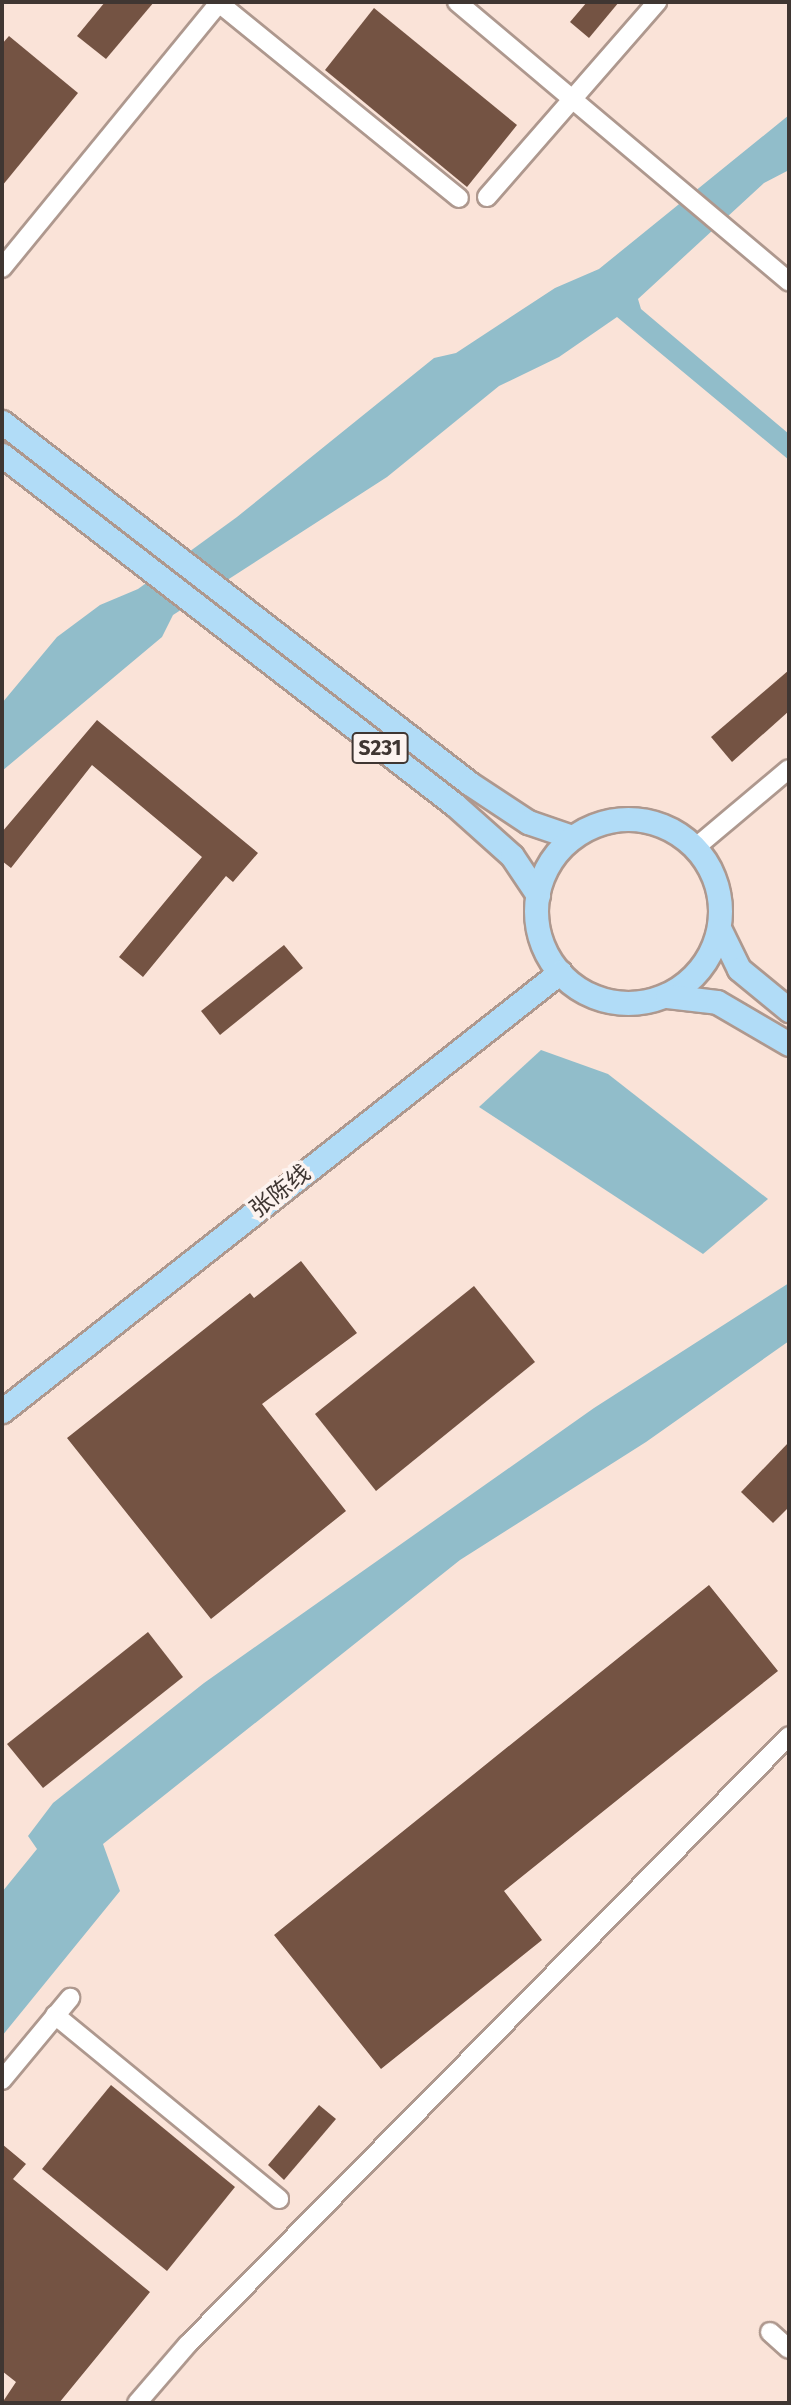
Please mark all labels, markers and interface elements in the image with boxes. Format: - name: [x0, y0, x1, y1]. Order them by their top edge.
- road number: S231: [350, 730, 410, 766]
- street label: 张陈线: [244, 1159, 316, 1223]

